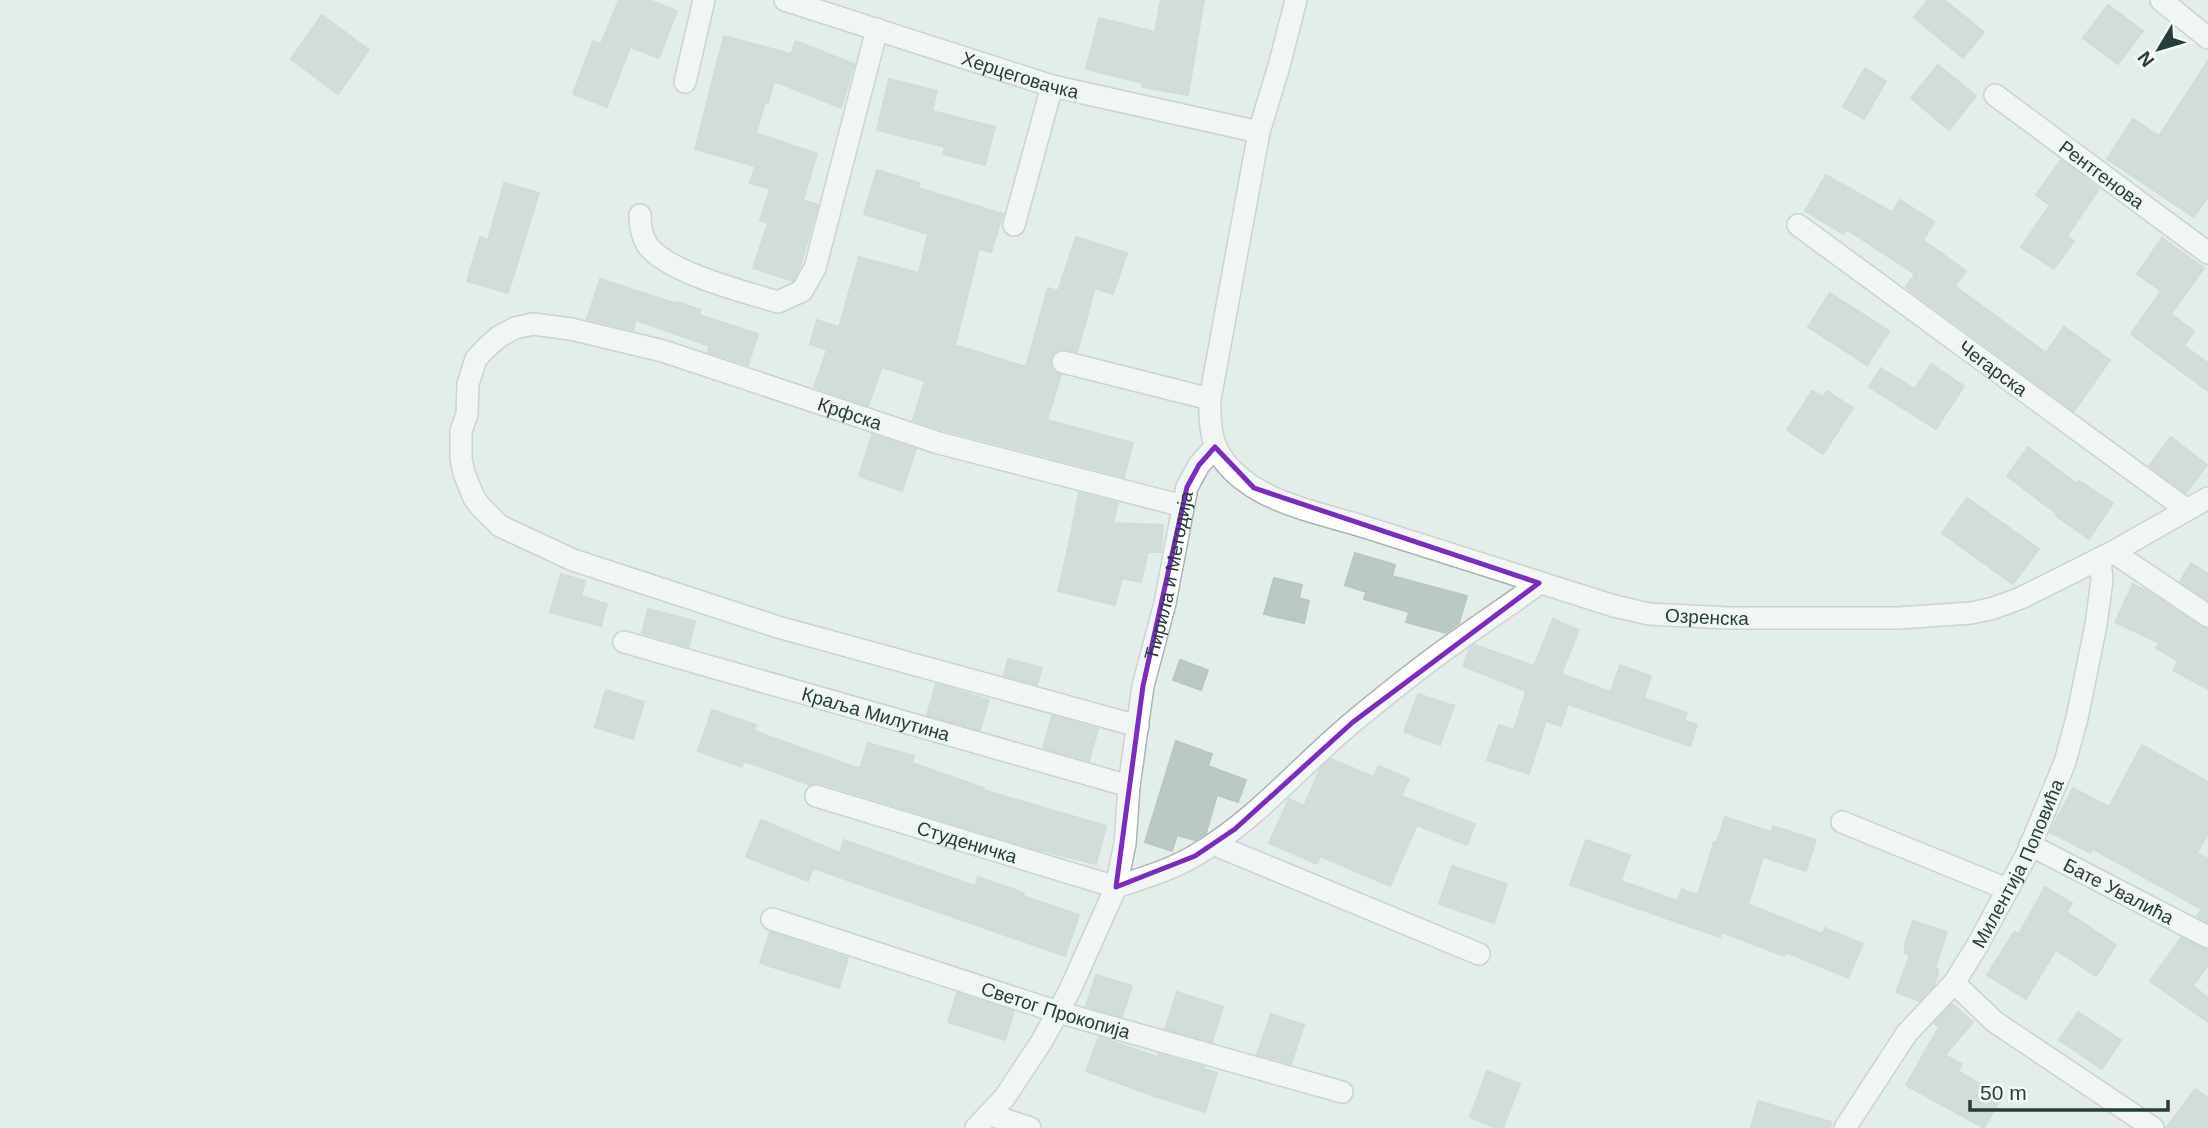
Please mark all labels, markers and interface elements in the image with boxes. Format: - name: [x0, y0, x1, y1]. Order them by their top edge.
- north arrow: [2124, 14, 2194, 84]
- text: N: [2133, 47, 2158, 71]
- street label: Херцеговачка: [959, 48, 1081, 103]
- street label: Рентгенова: [2055, 136, 2148, 213]
- street label: Чегарска: [1955, 336, 2032, 401]
- street label: Крфска: [815, 393, 885, 434]
- street label: Ћирила и Методија: [1140, 489, 1197, 662]
- street label: Озренска: [1664, 605, 1749, 629]
- street label: Краља Милутина: [799, 683, 953, 745]
- street label: Милентија Поповића: [1968, 776, 2068, 951]
- street label: Студеничка: [914, 817, 1020, 868]
- street label: Бате Увалића: [2060, 854, 2178, 929]
- street label: Светог Прокопија: [979, 978, 1133, 1043]
- scale bar: [1970, 1068, 2168, 1112]
- text: 50 m: [1980, 1081, 2027, 1104]

